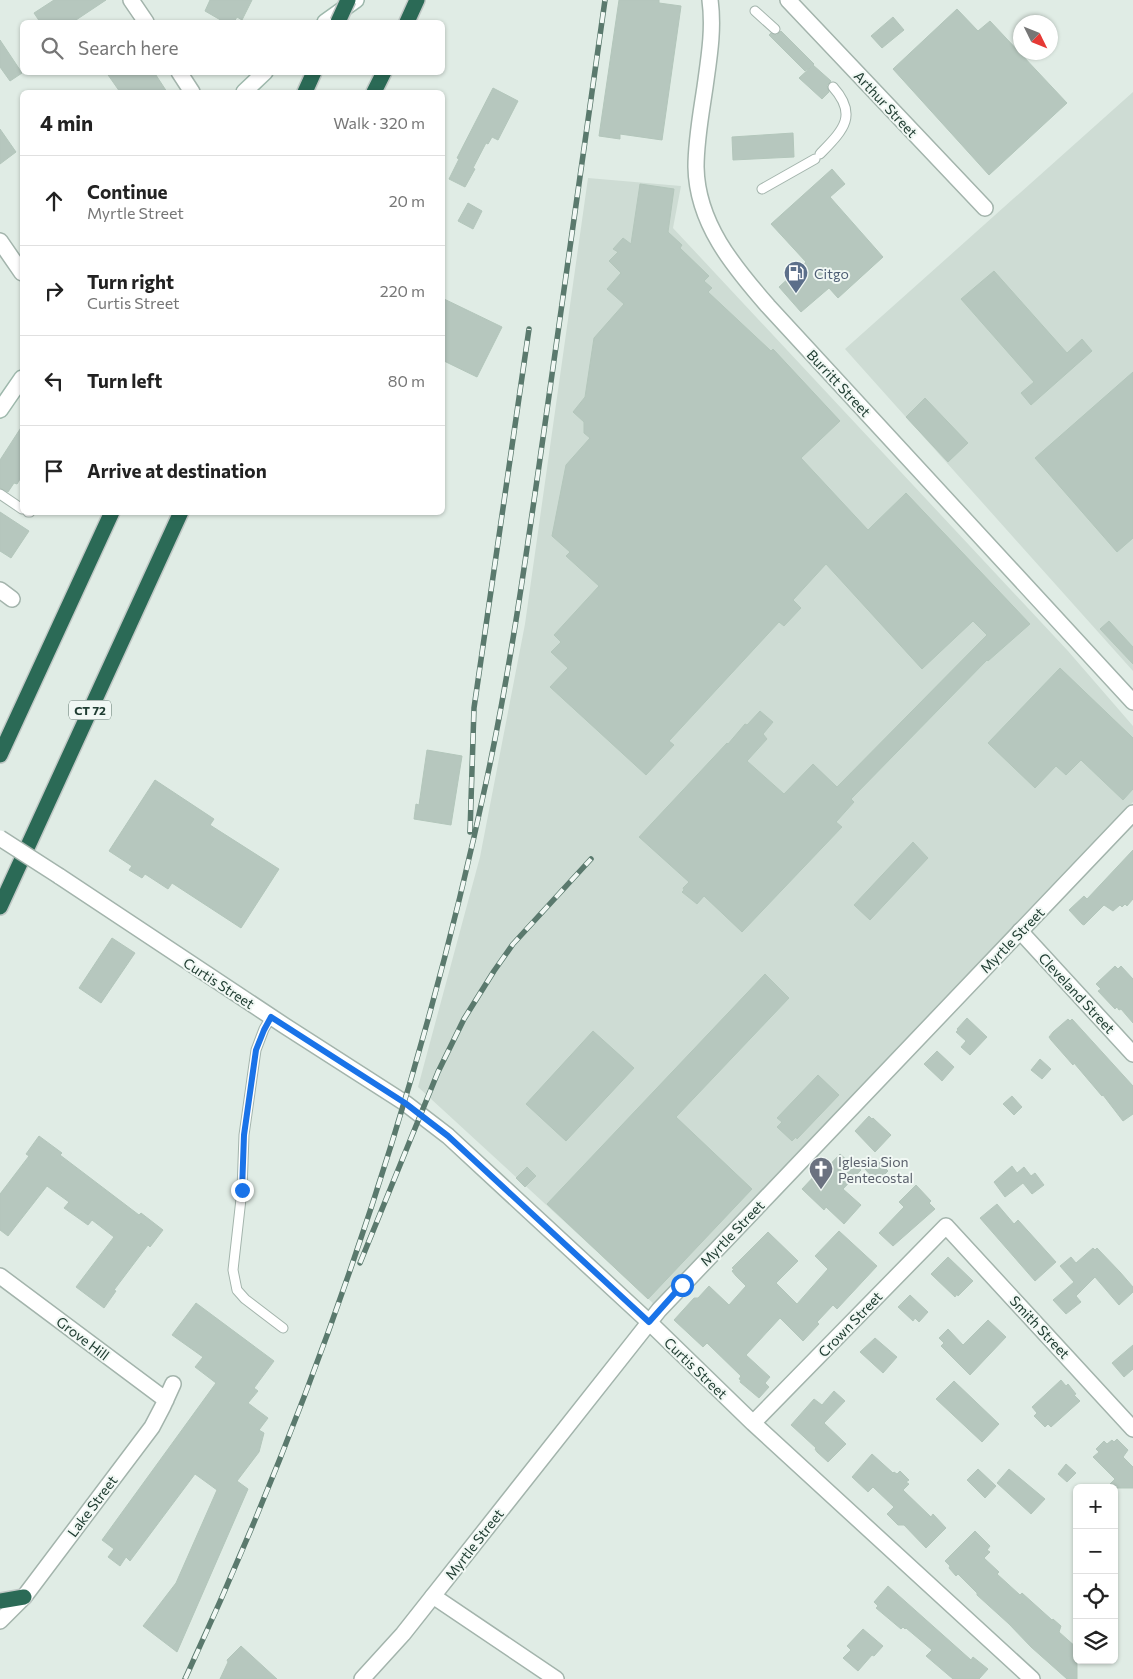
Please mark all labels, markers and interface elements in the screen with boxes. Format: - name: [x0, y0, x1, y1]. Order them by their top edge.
- north arrow: [1013, 15, 1058, 60]
- search box: [20, 20, 445, 75]
- icon: search: [38, 34, 66, 62]
- text: Search here: [78, 36, 178, 59]
- street label: Arthur Street: [851, 67, 921, 141]
- text: 4 min: [40, 110, 93, 135]
- text: Walk · 320 m: [333, 113, 425, 132]
- text: Continue: [87, 180, 167, 203]
- icon: ahead: [40, 187, 68, 215]
- text: 20 m: [389, 191, 425, 210]
- text: Myrtle Street: [87, 203, 184, 222]
- fuel station icon: Citgo: [783, 260, 809, 294]
- place label: Citgo: [814, 265, 849, 282]
- text: Turn right: [87, 270, 174, 293]
- icon: right: [40, 277, 68, 305]
- text: 220 m: [380, 281, 425, 300]
- text: Curtis Street: [87, 293, 180, 312]
- street label: Burritt Street: [804, 346, 875, 420]
- icon: left: [40, 367, 68, 395]
- text: Turn left: [87, 369, 162, 392]
- text: 80 m: [388, 371, 425, 390]
- icon: arrive: [40, 457, 68, 485]
- text: Arrive at destination: [87, 459, 267, 482]
- road number: CT 72: [69, 700, 111, 720]
- street label: Myrtle Street: [976, 903, 1048, 976]
- street label: Cleveland Street: [1035, 949, 1119, 1037]
- street label: Curtis Street: [180, 954, 258, 1012]
- place label: Iglesia Sion Pentecostal: [838, 1153, 913, 1186]
- church icon: Iglesia Sion Pentecostal: [808, 1156, 834, 1190]
- route end: [231, 1179, 254, 1202]
- street label: Myrtle Street: [696, 1196, 768, 1269]
- route start: [671, 1274, 694, 1297]
- street label: Crown Street: [815, 1288, 886, 1360]
- street label: Smith Street: [1006, 1292, 1074, 1362]
- street label: Grove Hill: [53, 1313, 113, 1363]
- street label: Curtis Street: [661, 1334, 731, 1402]
- street label: Lake Street: [63, 1472, 121, 1540]
- map controls: [1073, 1484, 1118, 1664]
- button: +: [1073, 1484, 1118, 1529]
- street label: Myrtle Street: [441, 1505, 507, 1583]
- button: −: [1073, 1529, 1118, 1574]
- button: locate: [1073, 1574, 1118, 1619]
- button: layers: [1073, 1619, 1118, 1664]

